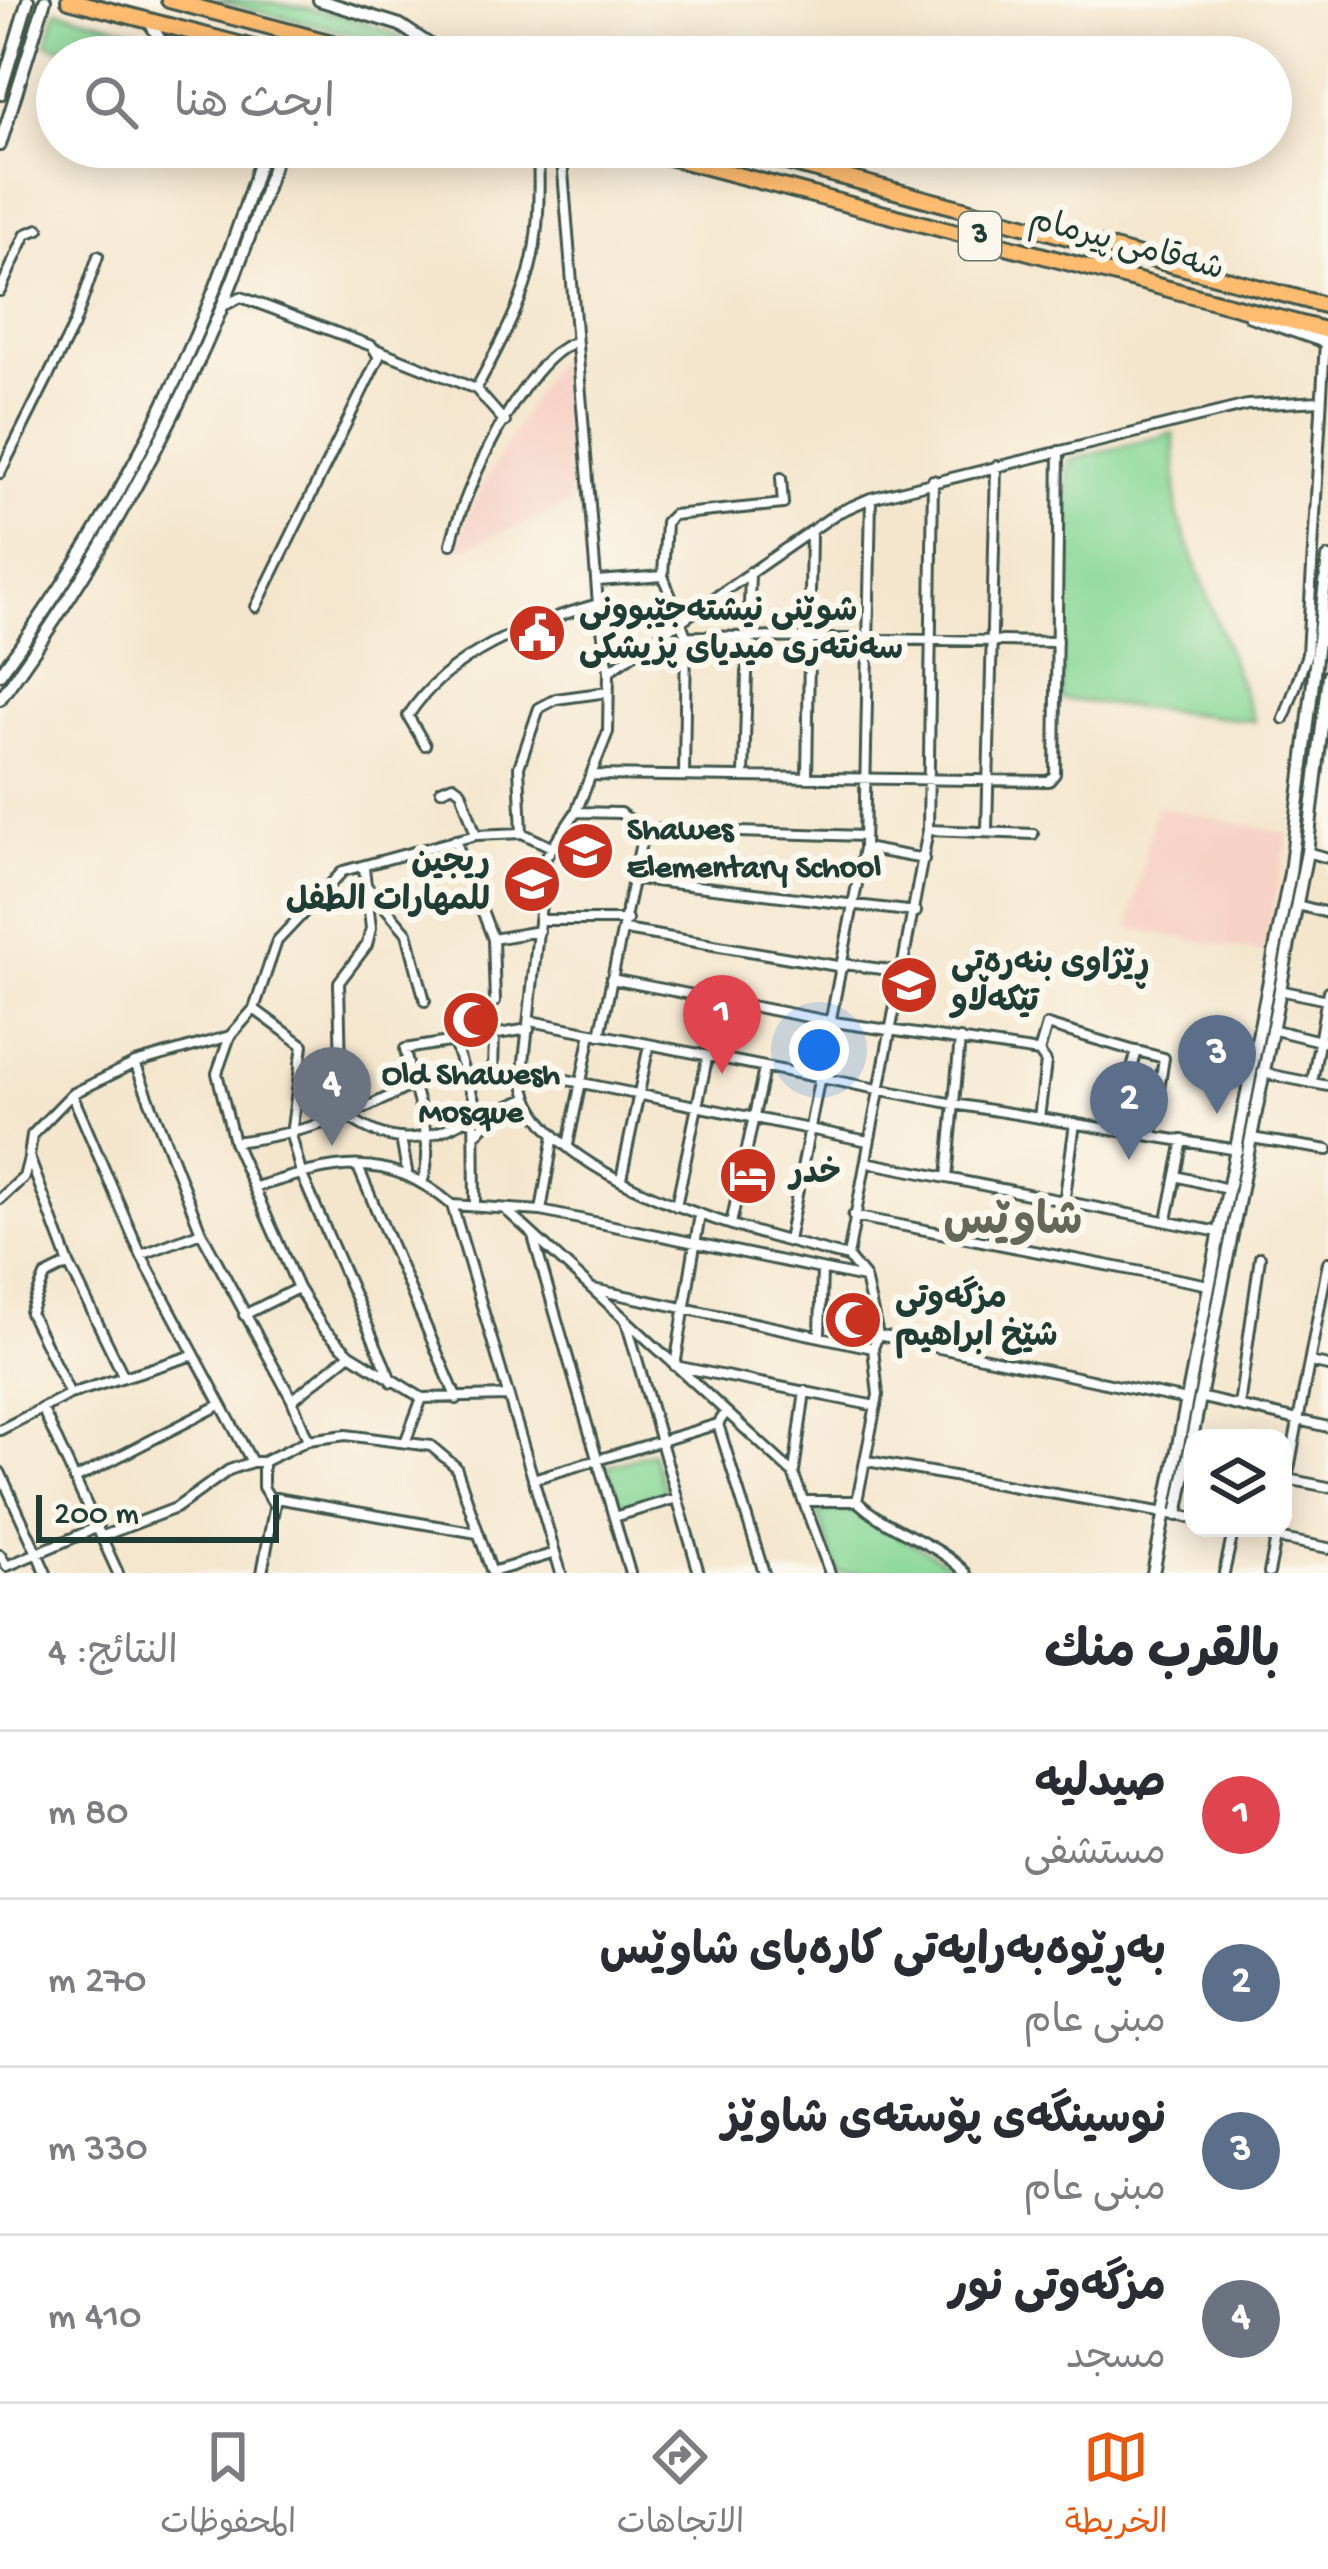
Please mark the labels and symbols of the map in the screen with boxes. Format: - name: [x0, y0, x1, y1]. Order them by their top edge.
- street label: شەقامی پیرمام: [1024, 202, 1228, 292]
- road number: 3: [959, 212, 1001, 260]
- place label: شوێنی نیشتەجێبوونی سەنتەری میدیای پزیشکی: [579, 595, 903, 671]
- public building icon: شوێنی نیشتەجێبوونی سەنتەری میدیای پزیشکی: [506, 602, 568, 664]
- place label: Shawes Elementary School: [627, 813, 881, 889]
- school or university icon: Shawes Elementary School: [554, 820, 616, 882]
- place label: ريجين للمهارات الطفل: [286, 846, 490, 922]
- school or university icon: ريجين للمهارات الطفل: [501, 853, 563, 915]
- place label: ڕێژاوی بنەرەتی تێکەڵاو: [948, 946, 1149, 1023]
- school or university icon: ڕێژاوی بنەرەتی تێکەڵاو: [878, 954, 940, 1016]
- pin: 1: [683, 975, 761, 1074]
- mosque icon: Old Shawesh Mosque: [440, 989, 502, 1051]
- pin: 3: [1178, 1015, 1256, 1114]
- your location: [789, 1020, 849, 1080]
- pin: 4: [293, 1047, 371, 1146]
- place label: Old Shawesh Mosque: [382, 1058, 560, 1134]
- pin: 2: [1090, 1061, 1168, 1160]
- hotel icon: خدر: [717, 1145, 779, 1207]
- place label: خدر: [787, 1156, 841, 1195]
- district label: شاوێس: [944, 1198, 1083, 1251]
- place label: مزگەوتی شێخ ابراهیم: [895, 1275, 1058, 1359]
- mosque icon: مزگەوتی شێخ ابراهیم: [822, 1289, 884, 1351]
- scale bar: [36, 1489, 279, 1542]

